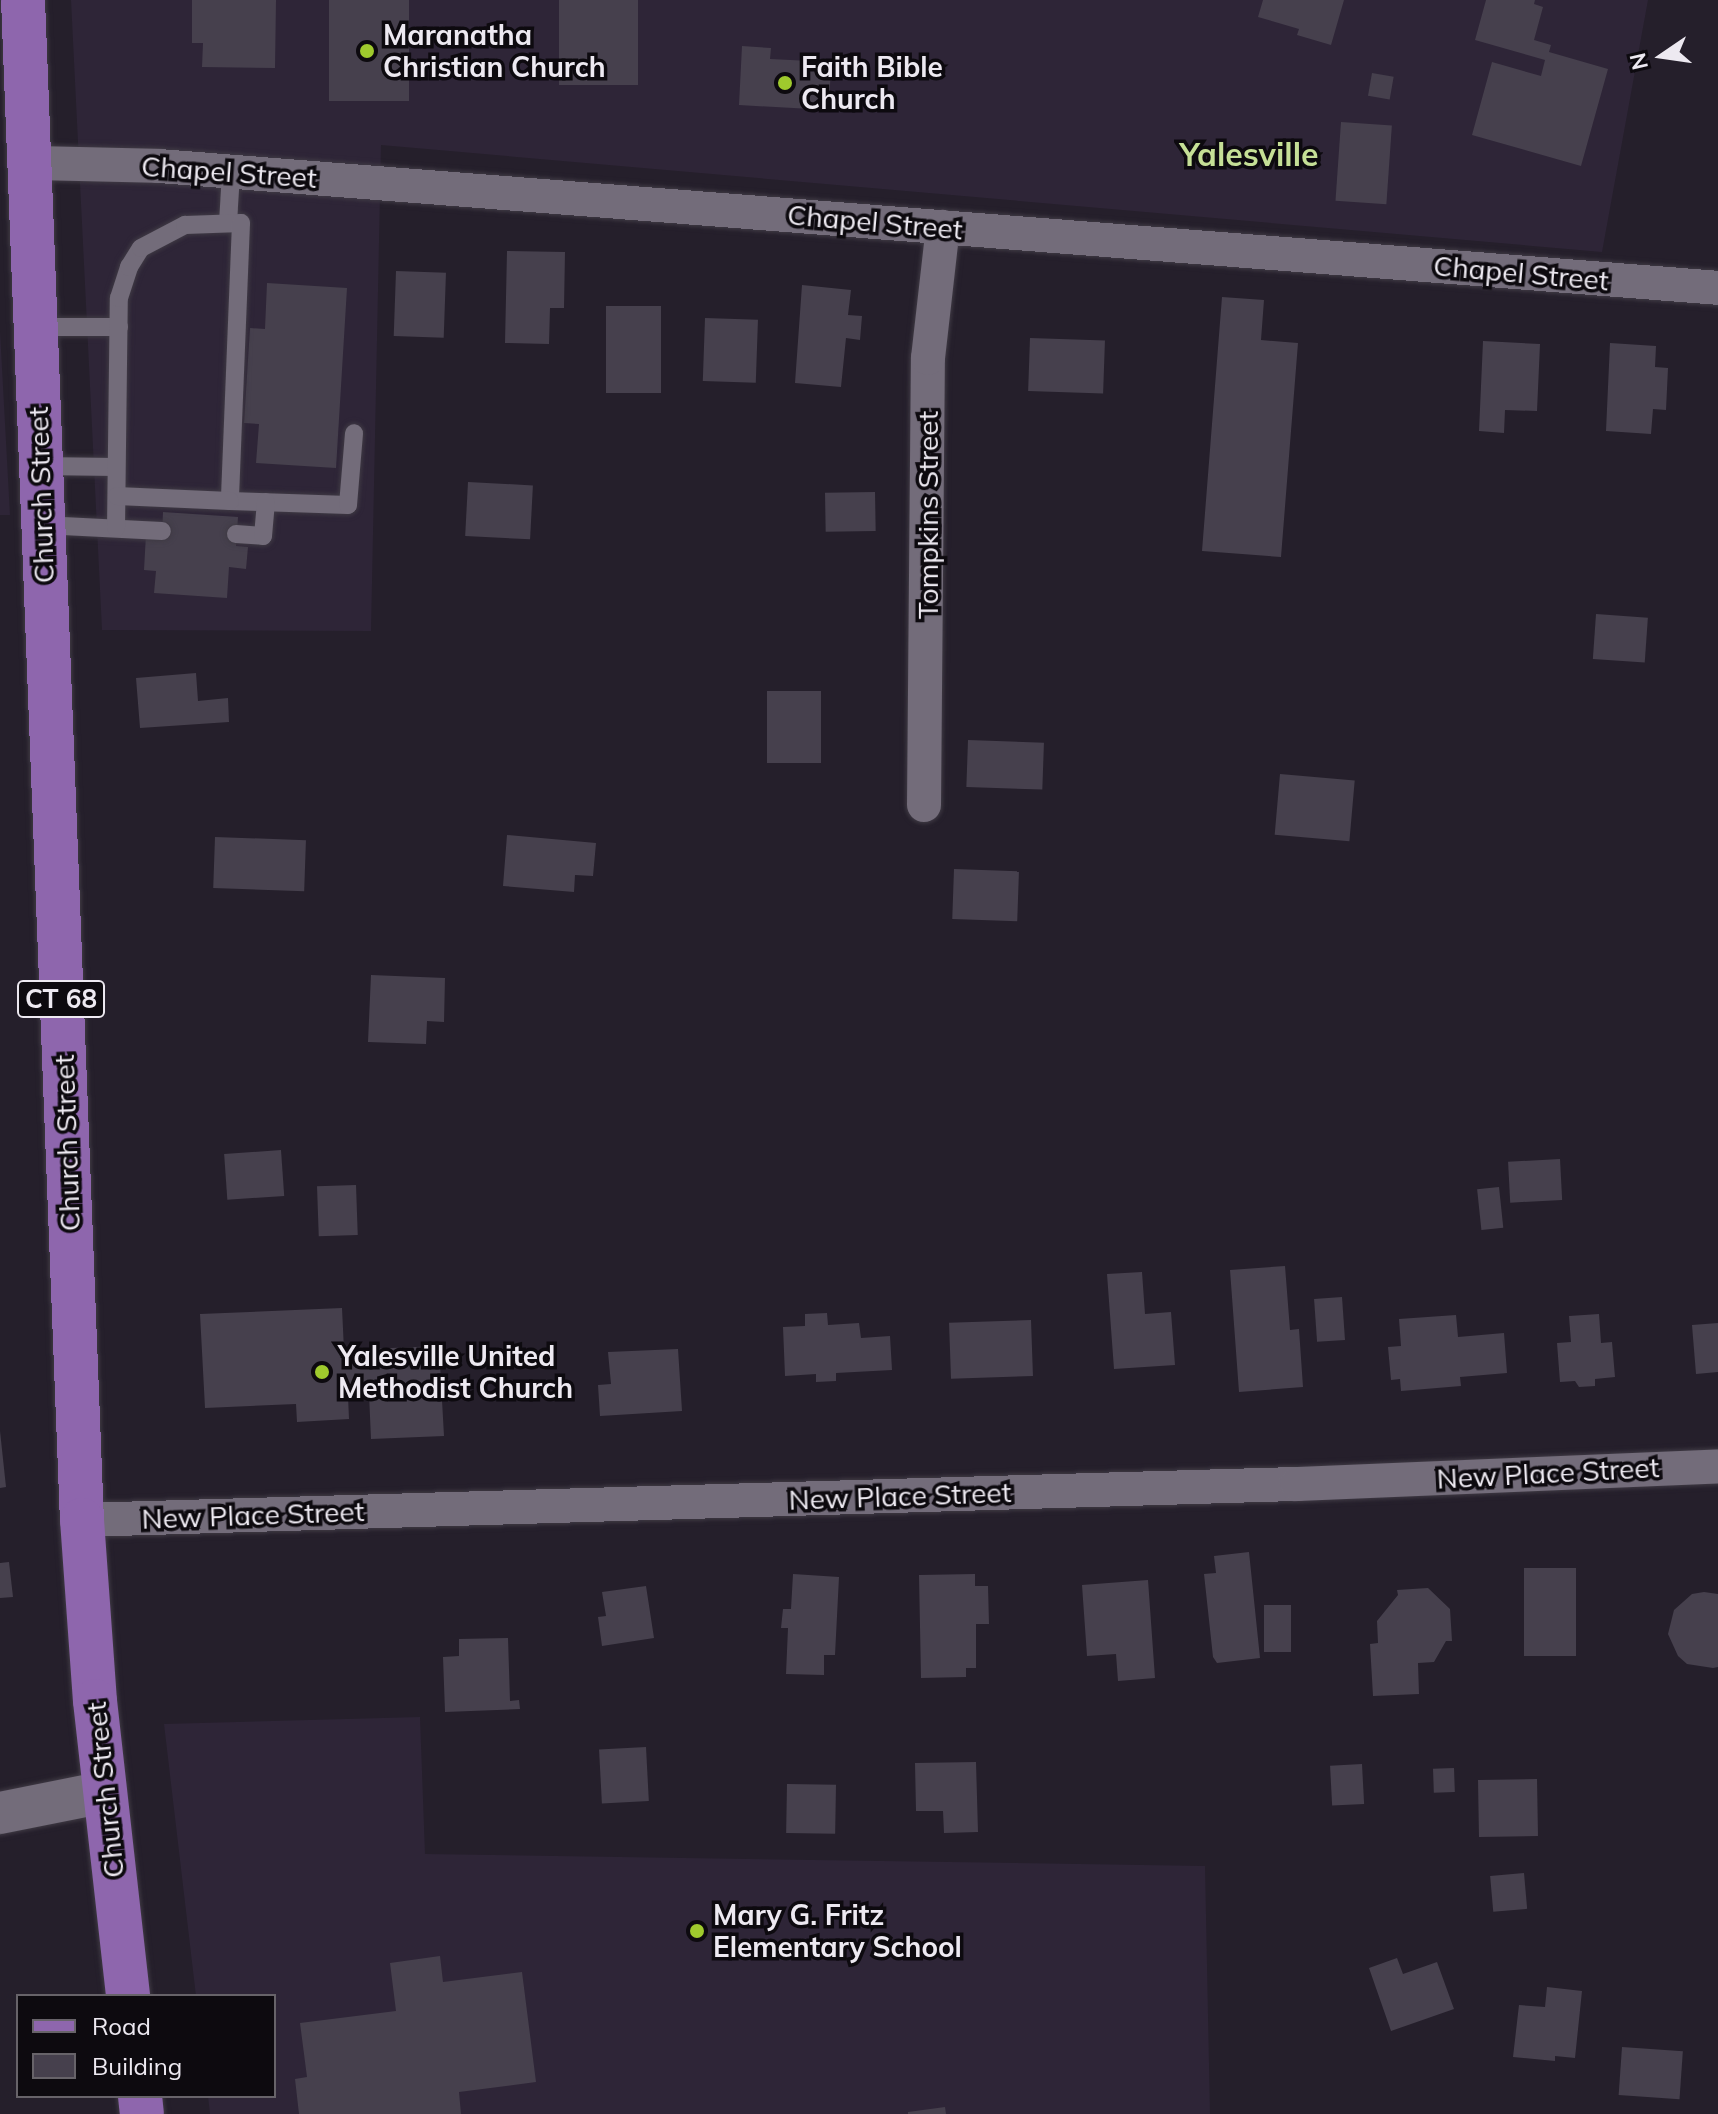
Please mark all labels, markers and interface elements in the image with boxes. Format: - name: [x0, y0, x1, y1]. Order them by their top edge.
- north arrow: [1622, 16, 1702, 96]
- place label: Maranatha Christian Church: [383, 18, 606, 84]
- marker: Maranatha Christian Church: [358, 42, 376, 60]
- place label: Faith Bible Church: [801, 50, 943, 116]
- text: N: [1623, 50, 1654, 73]
- marker: Faith Bible Church: [776, 74, 794, 92]
- district label: Yalesville: [1179, 135, 1319, 173]
- street label: Chapel Street: [140, 149, 318, 195]
- street label: Chapel Street: [786, 198, 964, 246]
- street label: Chapel Street: [1432, 249, 1610, 297]
- street label: Church Street: [21, 406, 61, 584]
- street label: Tompkins Street: [911, 411, 945, 619]
- road number: CT 68: [17, 977, 105, 1021]
- street label: Church Street: [47, 1054, 87, 1232]
- place label: Yalesville United Methodist Church: [338, 1339, 573, 1405]
- marker: Yalesville United Methodist Church: [313, 1363, 331, 1381]
- street label: New Place Street: [1436, 1450, 1660, 1496]
- street label: New Place Street: [788, 1475, 1012, 1517]
- street label: New Place Street: [141, 1494, 365, 1536]
- street label: Church Street: [79, 1700, 131, 1880]
- place label: Mary G. Fritz Elementary School: [713, 1898, 962, 1964]
- marker: Mary G. Fritz Elementary School: [688, 1922, 706, 1940]
- legend: [16, 1994, 276, 2098]
- text: Road: [92, 2011, 151, 2041]
- text: Building: [92, 2051, 182, 2081]

